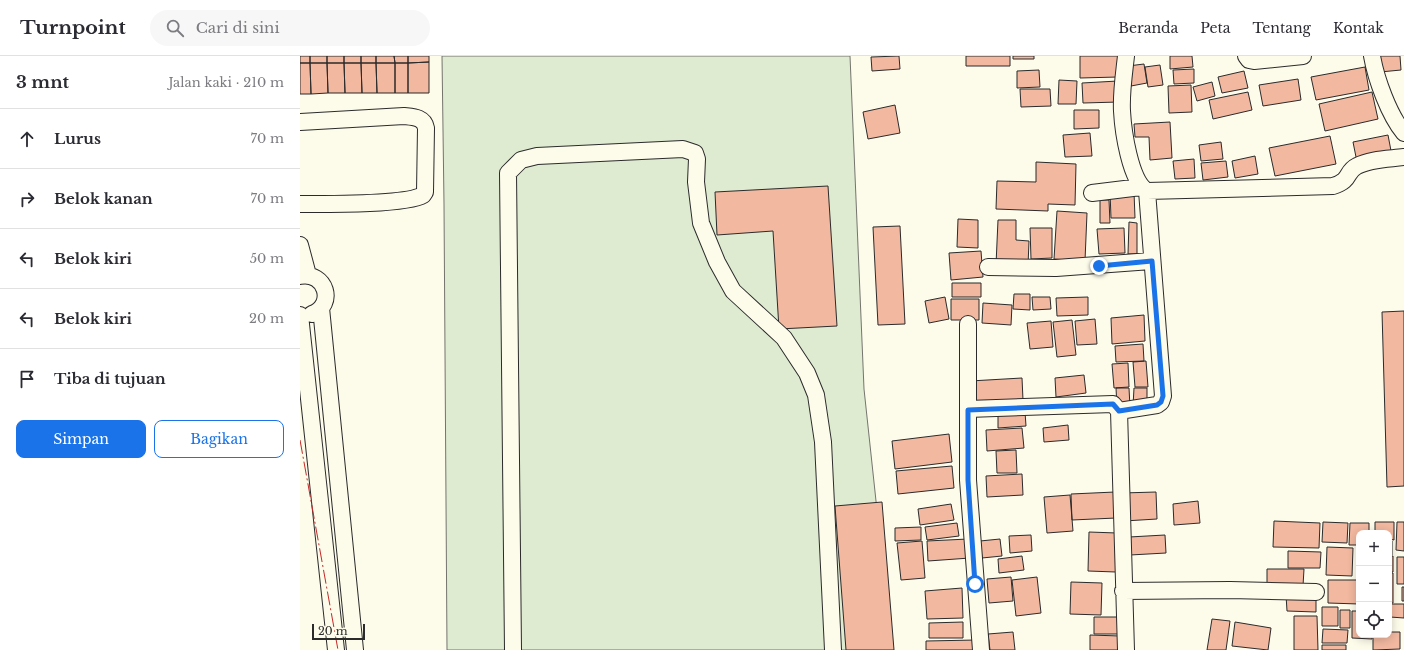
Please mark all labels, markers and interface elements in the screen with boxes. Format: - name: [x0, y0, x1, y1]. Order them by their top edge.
- search box: [150, 10, 430, 46]
- text: Turnpoint: [20, 16, 126, 39]
- icon: search: [164, 17, 186, 39]
- text: Cari di sini: [196, 18, 280, 37]
- text: Beranda: [1118, 19, 1178, 37]
- text: Peta: [1200, 19, 1231, 37]
- text: Tentang: [1253, 19, 1311, 37]
- text: Kontak: [1333, 19, 1384, 37]
- text: 3 mnt: [16, 72, 69, 93]
- text: Jalan kaki · 210 m: [168, 74, 284, 91]
- icon: ahead: [16, 128, 38, 150]
- text: Lurus: [54, 129, 101, 148]
- text: 70 m: [251, 130, 284, 147]
- icon: right: [16, 188, 38, 210]
- text: Belok kanan: [54, 189, 153, 208]
- text: 70 m: [251, 190, 284, 207]
- icon: left: [16, 248, 38, 270]
- text: Belok kiri: [54, 249, 132, 268]
- text: 50 m: [250, 250, 284, 267]
- route end: [1090, 257, 1108, 275]
- icon: left: [16, 308, 38, 330]
- text: Belok kiri: [54, 309, 132, 328]
- text: 20 m: [249, 310, 284, 327]
- icon: arrive: [16, 368, 38, 390]
- text: Tiba di tujuan: [54, 369, 166, 388]
- button: Simpan: [16, 420, 146, 458]
- button: Bagikan: [154, 420, 284, 458]
- map controls: [1356, 530, 1392, 638]
- button: +: [1356, 530, 1392, 566]
- button: −: [1356, 566, 1392, 602]
- route start: [966, 575, 984, 593]
- button: locate: [1356, 602, 1392, 638]
- scale bar: [312, 622, 365, 641]
- text: 20 m: [318, 624, 348, 638]

